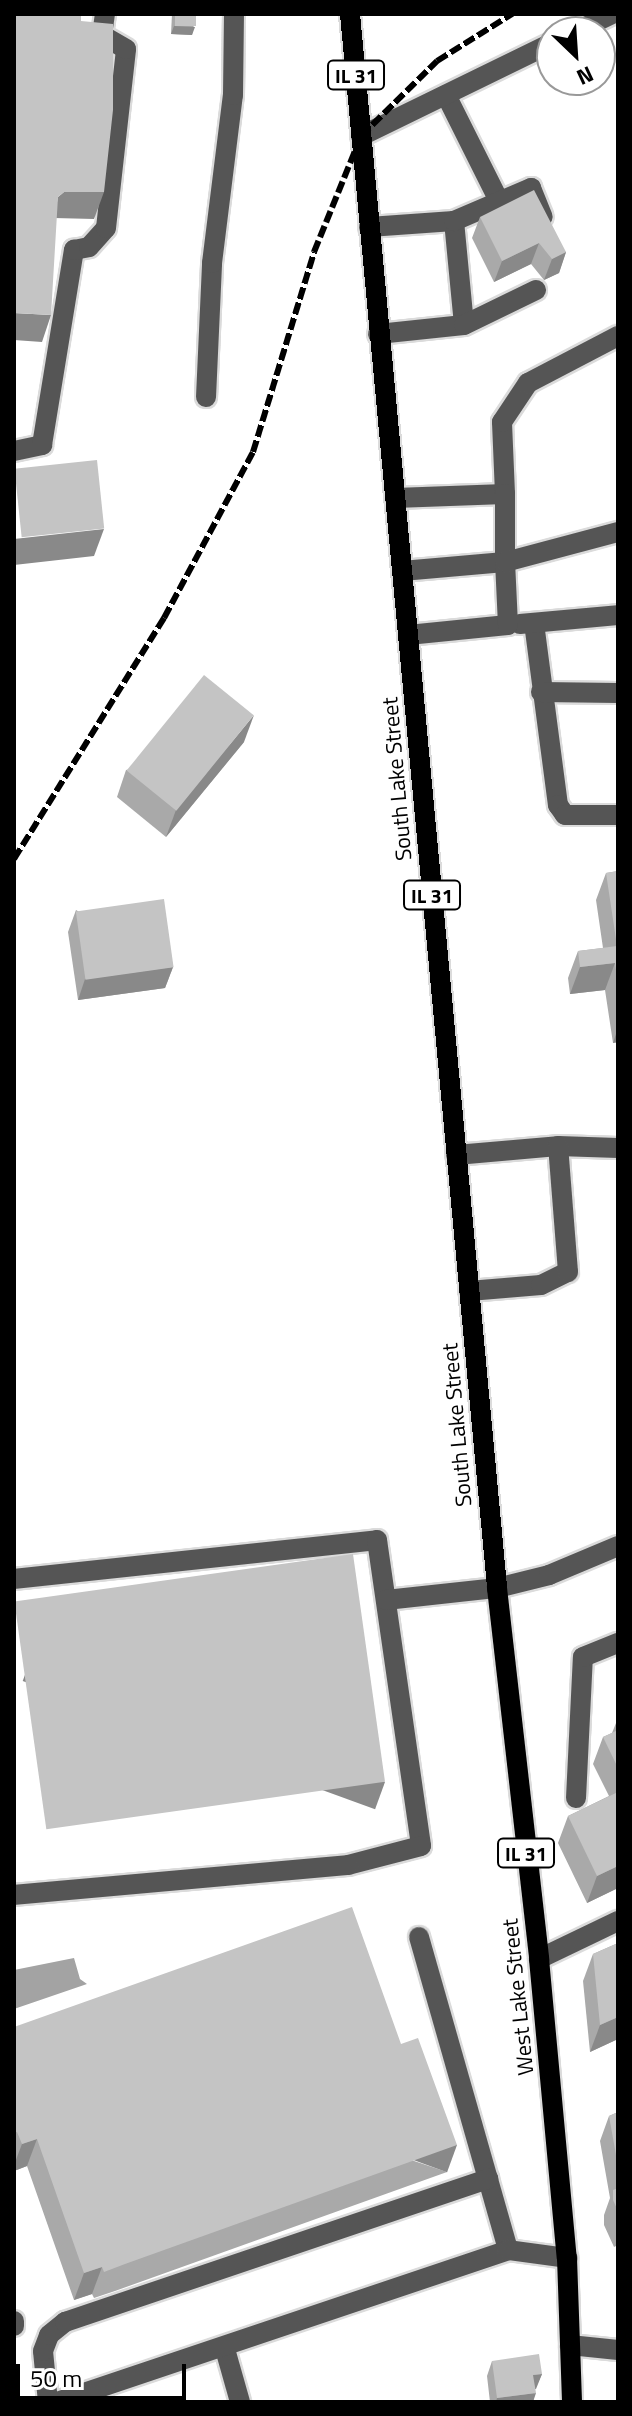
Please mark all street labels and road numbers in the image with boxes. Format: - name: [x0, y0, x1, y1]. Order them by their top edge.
- road number: IL 31: [326, 59, 386, 91]
- street label: South Lake Street: [377, 696, 417, 862]
- road number: IL 31: [402, 879, 462, 911]
- street label: South Lake Street: [437, 1342, 477, 1508]
- road number: IL 31: [496, 1837, 556, 1869]
- street label: West Lake Street: [497, 1917, 539, 2077]

